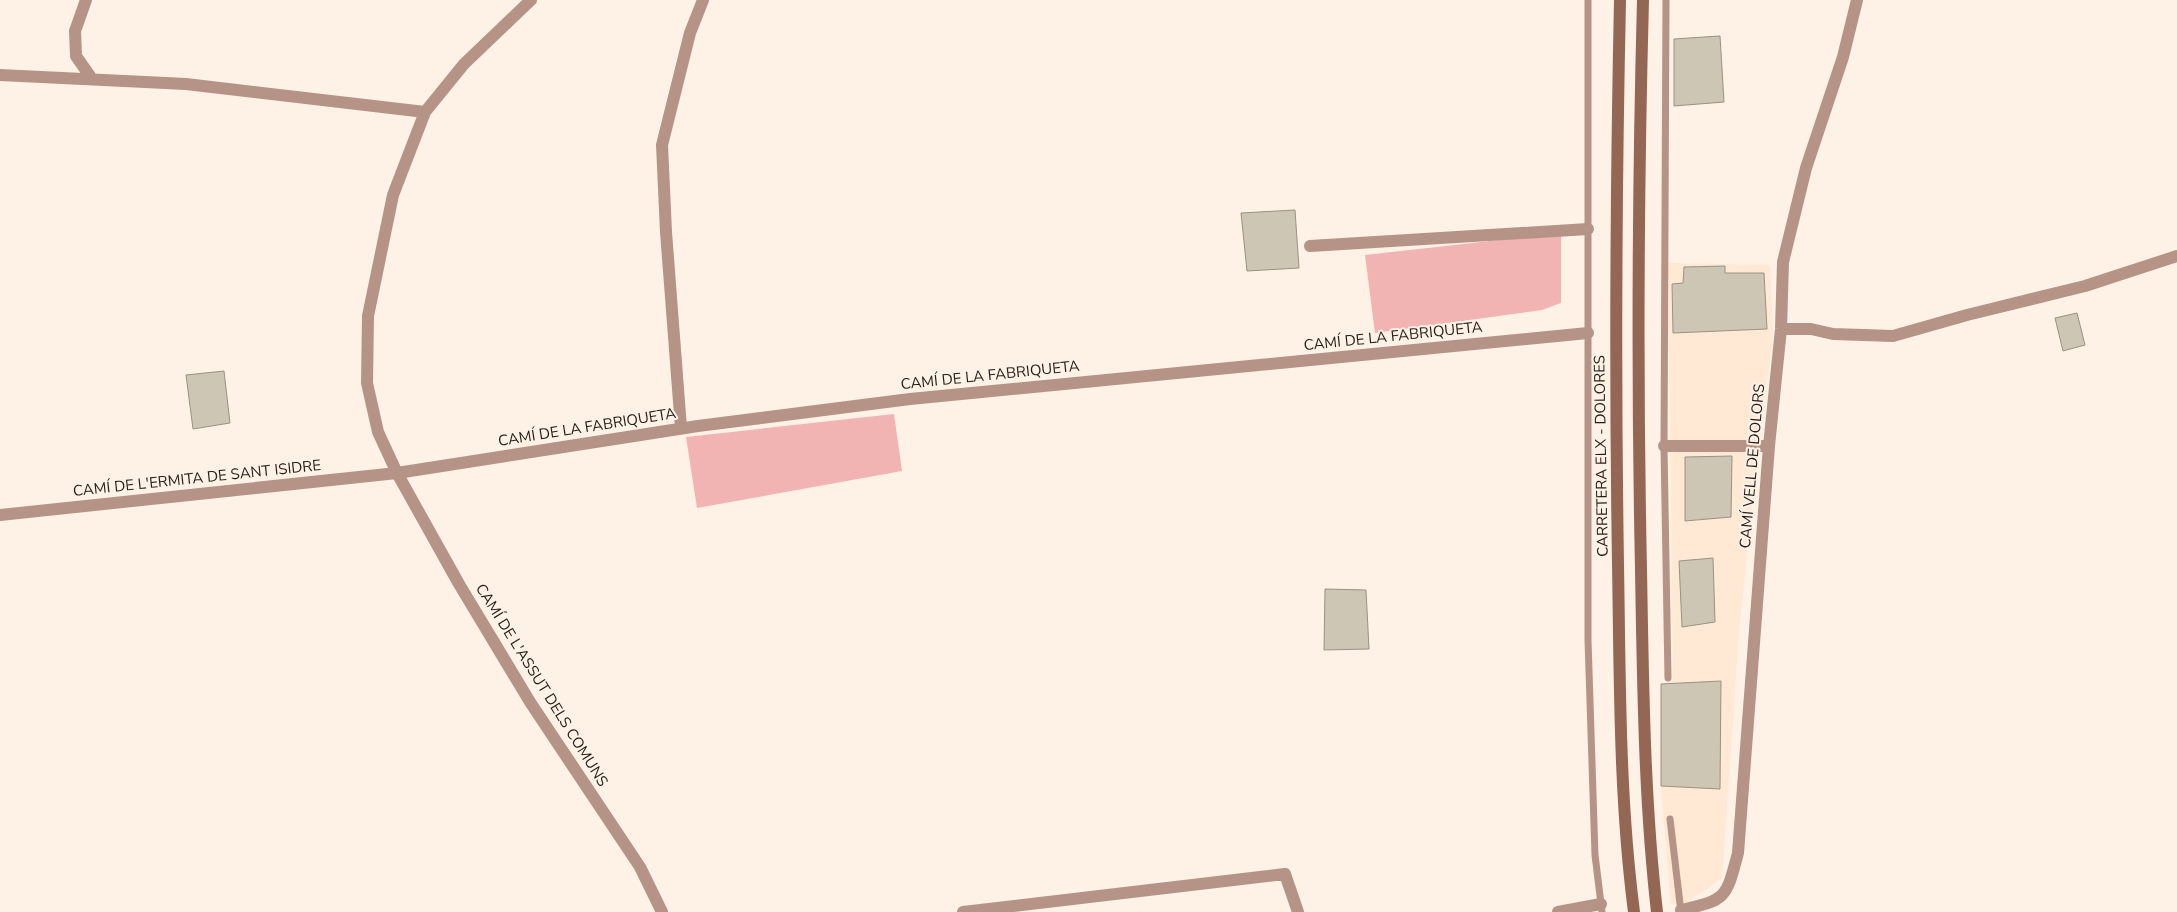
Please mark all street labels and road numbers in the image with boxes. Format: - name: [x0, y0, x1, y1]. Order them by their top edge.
- street label: CAMÍ DE LA FABRIQUETA: [1303, 317, 1483, 355]
- street label: CARRETERA ELX - DOLORES: [1589, 355, 1613, 557]
- street label: CAMÍ DE LA FABRIQUETA: [900, 356, 1080, 394]
- street label: CAMÍ VELL DE DOLORS: [1735, 383, 1769, 549]
- street label: CAMÍ DE LA FABRIQUETA: [497, 403, 677, 451]
- street label: CAMÍ DE L'ERMITA DE SANT ISIDRE: [72, 455, 322, 501]
- street label: CAMÍ DE L'ASSUT DELS COMUNS: [471, 580, 613, 790]

